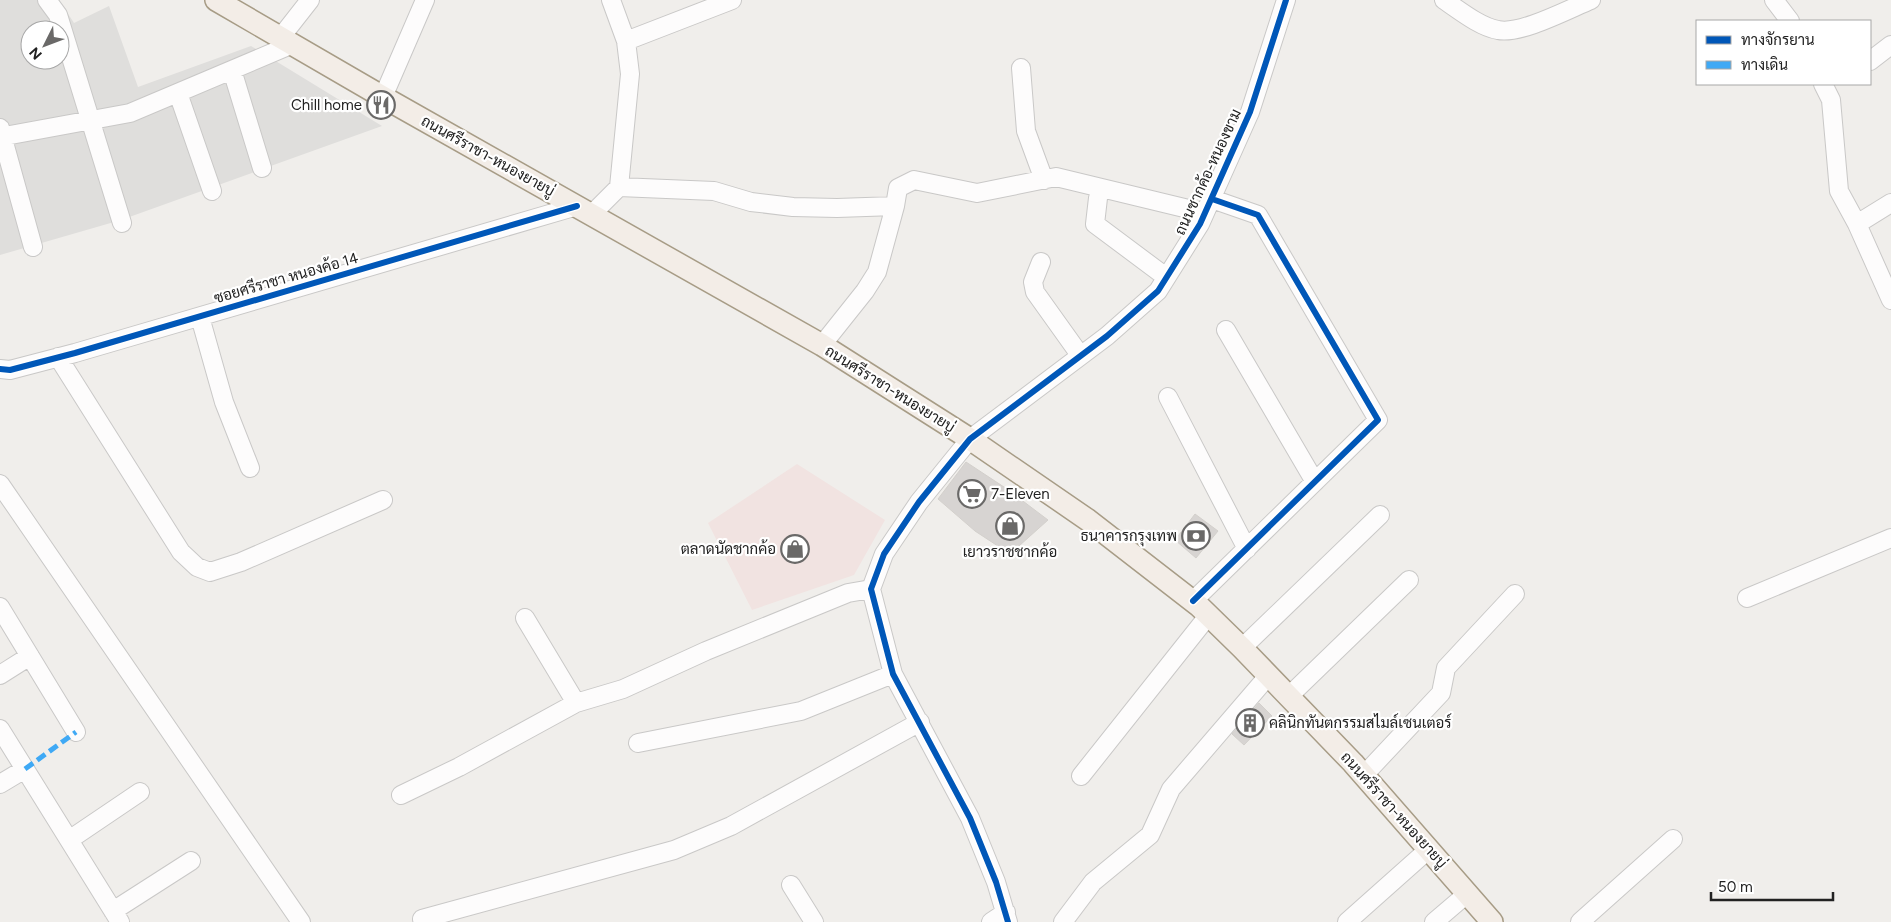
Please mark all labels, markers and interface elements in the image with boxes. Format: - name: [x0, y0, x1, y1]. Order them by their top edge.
- north arrow: [20, 20, 70, 70]
- legend: [1696, 20, 1871, 85]
- text: ทางจักรยาน: [1741, 31, 1815, 49]
- text: N: [26, 44, 46, 63]
- text: ทางเดิน: [1741, 56, 1788, 74]
- restaurant icon: Chill home: [366, 90, 396, 120]
- place label: Chill home: [291, 96, 362, 114]
- street label: ถนนชากค้อ-หนองขาม: [1170, 106, 1245, 238]
- street label: ถนนศรีราชา-หนองยายบู่: [418, 111, 558, 201]
- street label: ซอยศรีราชา หนองค้อ 14: [211, 248, 360, 307]
- street label: ถนนศรีราชา-หนองยายบู่: [821, 341, 959, 437]
- supermarket icon: 7-Eleven: [957, 479, 987, 509]
- place label: 7-Eleven: [991, 485, 1050, 503]
- shop icon: เยาวราชชากค้อ: [995, 511, 1025, 541]
- bank icon: ธนาคารกรุงเทพ: [1181, 521, 1211, 551]
- place label: ธนาคารกรุงเทพ: [1080, 527, 1177, 547]
- shop icon: ตลาดนัดชากค้อ: [780, 534, 810, 564]
- place label: ตลาดนัดชากค้อ: [681, 539, 776, 558]
- place label: เยาวราชชากค้อ: [963, 542, 1057, 561]
- building icon: คลินิกทันตกรรมสไมล์เซนเตอร์: [1235, 708, 1265, 738]
- place label: คลินิกทันตกรรมสไมล์เซนเตอร์: [1269, 713, 1452, 732]
- street label: ถนนศรีราชา-หนองยายบู่: [1336, 748, 1452, 872]
- scale bar: [1711, 870, 1834, 902]
- text: 50 m: [1718, 878, 1753, 896]

